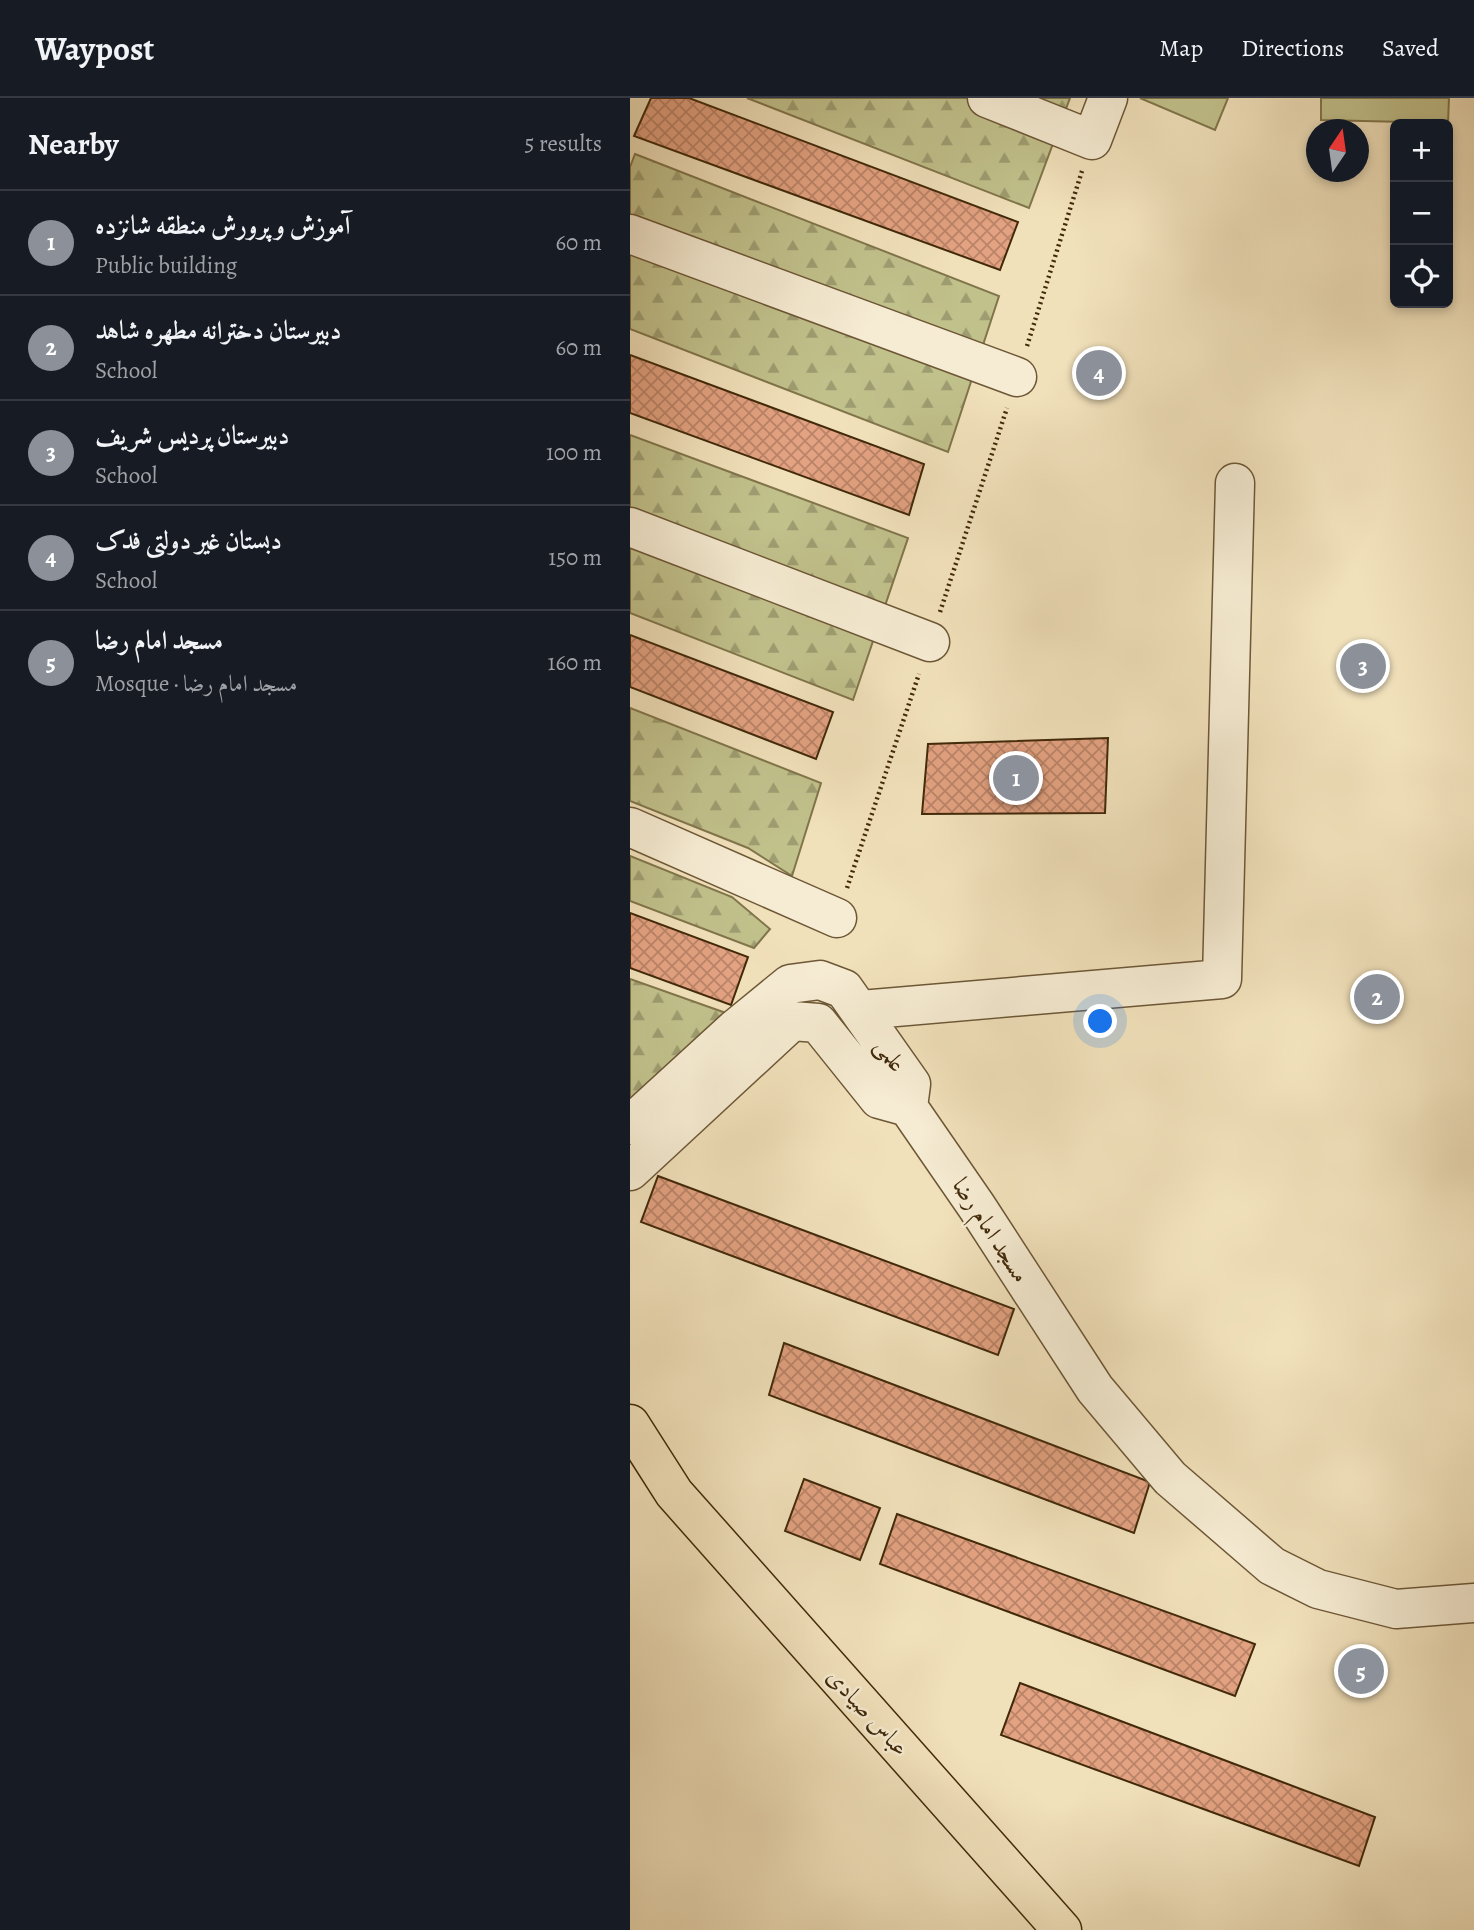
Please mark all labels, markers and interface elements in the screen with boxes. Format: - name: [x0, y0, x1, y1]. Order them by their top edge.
- text: Waypost: [35, 26, 154, 71]
- text: Map: [1159, 32, 1203, 64]
- text: Directions: [1241, 32, 1344, 64]
- text: Saved: [1382, 32, 1439, 64]
- north arrow: [1306, 119, 1369, 182]
- map controls: [1390, 119, 1453, 308]
- button: +: [1390, 119, 1453, 182]
- text: Nearby: [28, 124, 119, 164]
- text: 5 results: [525, 128, 602, 159]
- button: −: [1390, 182, 1453, 245]
- text: آموزش و پرورش منطقه شانزده: [95, 208, 350, 243]
- text: 1: [47, 227, 55, 258]
- text: 60 m: [555, 227, 602, 258]
- button: locate: [1390, 245, 1453, 308]
- text: Public building: [95, 250, 237, 281]
- text: دبیرستان دخترانه مطهره شاهد: [95, 313, 341, 348]
- text: 2: [45, 332, 57, 363]
- text: 60 m: [555, 332, 602, 363]
- pin: 4: [1076, 347, 1122, 399]
- text: School: [95, 355, 157, 386]
- text: دبیرستان پردیس شریف: [95, 418, 289, 453]
- text: 3: [46, 437, 56, 468]
- text: 100 m: [546, 437, 602, 468]
- text: School: [95, 460, 157, 491]
- text: دبستان غیر دولتی فدک: [95, 523, 282, 558]
- text: 4: [46, 542, 56, 573]
- text: 150 m: [548, 542, 602, 573]
- text: School: [95, 565, 157, 596]
- text: مسجد امام رضا: [95, 623, 223, 658]
- pin: 3: [1340, 640, 1386, 692]
- text: 5: [46, 647, 56, 678]
- text: 160 m: [548, 647, 602, 678]
- text: Mosque · مسجد امام رضا: [95, 668, 297, 699]
- pin: 1: [993, 752, 1039, 804]
- pin: 2: [1354, 971, 1400, 1023]
- your location: [1083, 1004, 1117, 1038]
- street label: علمی: [867, 1032, 914, 1079]
- street label: مسجد امام رضا: [941, 1171, 1037, 1291]
- pin: 5: [1338, 1645, 1384, 1697]
- street label: عباس صیادی: [820, 1661, 916, 1763]

